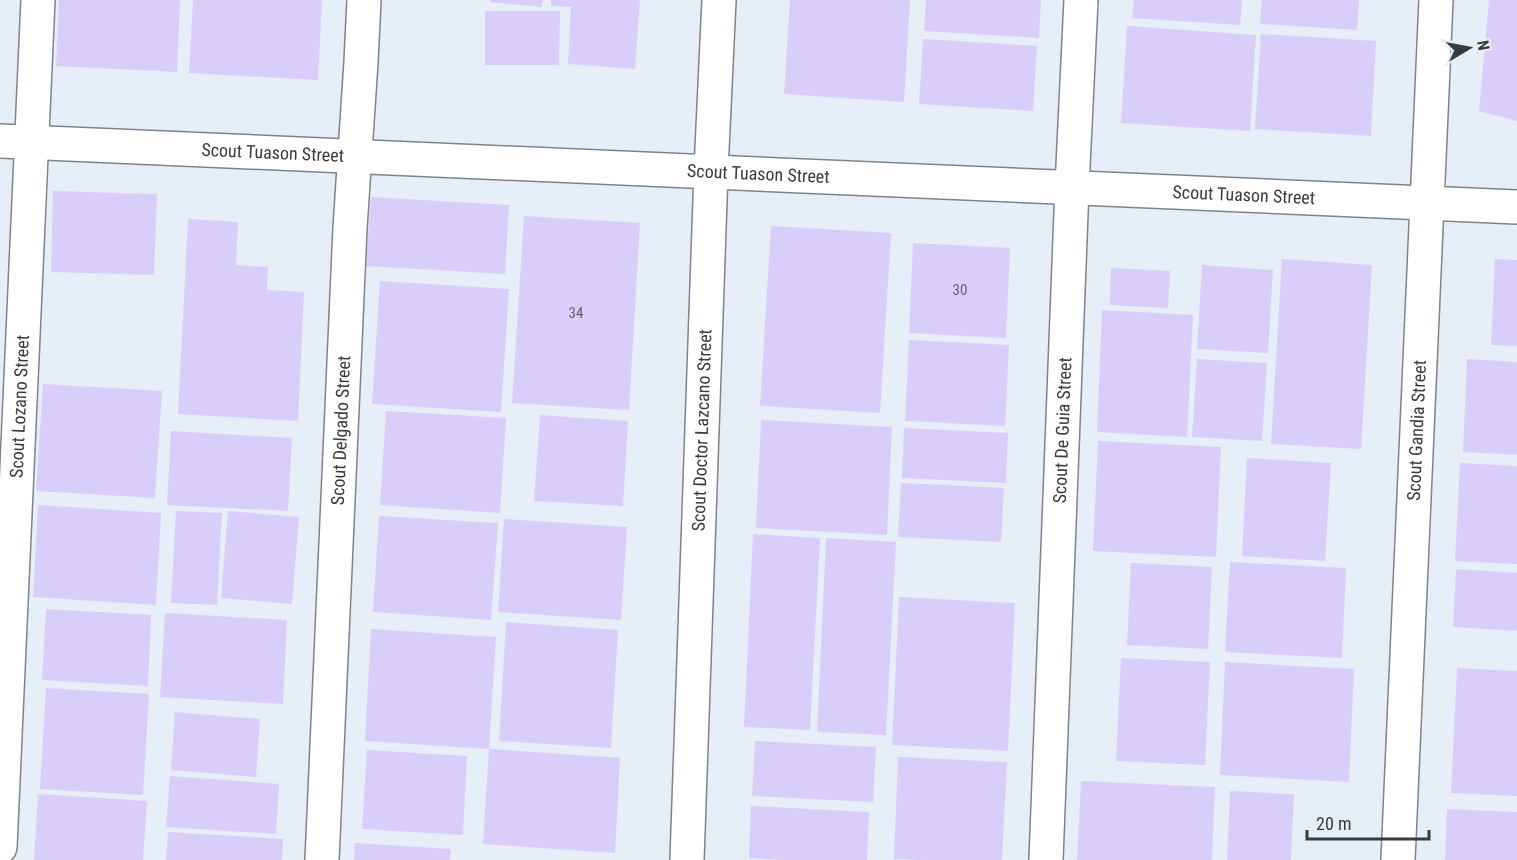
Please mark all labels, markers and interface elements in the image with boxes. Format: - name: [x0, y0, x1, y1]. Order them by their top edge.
- north arrow: [1439, 18, 1499, 78]
- text: N: [1473, 39, 1493, 52]
- street label: Scout Tuason Street: [201, 139, 345, 166]
- street label: Scout Tuason Street: [687, 160, 830, 187]
- street label: Scout Tuason Street: [1172, 181, 1316, 208]
- house number: 30: [953, 281, 967, 299]
- house number: 34: [569, 304, 583, 322]
- street label: Scout Doctor Lazcano Street: [687, 329, 715, 532]
- street label: Scout Lozano Street: [6, 335, 33, 478]
- street label: Scout Delgado Street: [327, 355, 354, 506]
- street label: Scout De Guia Street: [1049, 357, 1075, 504]
- street label: Scout Gandia Street: [1403, 360, 1430, 501]
- scale bar: [1307, 803, 1428, 841]
- text: 20 m: [1316, 813, 1351, 834]

